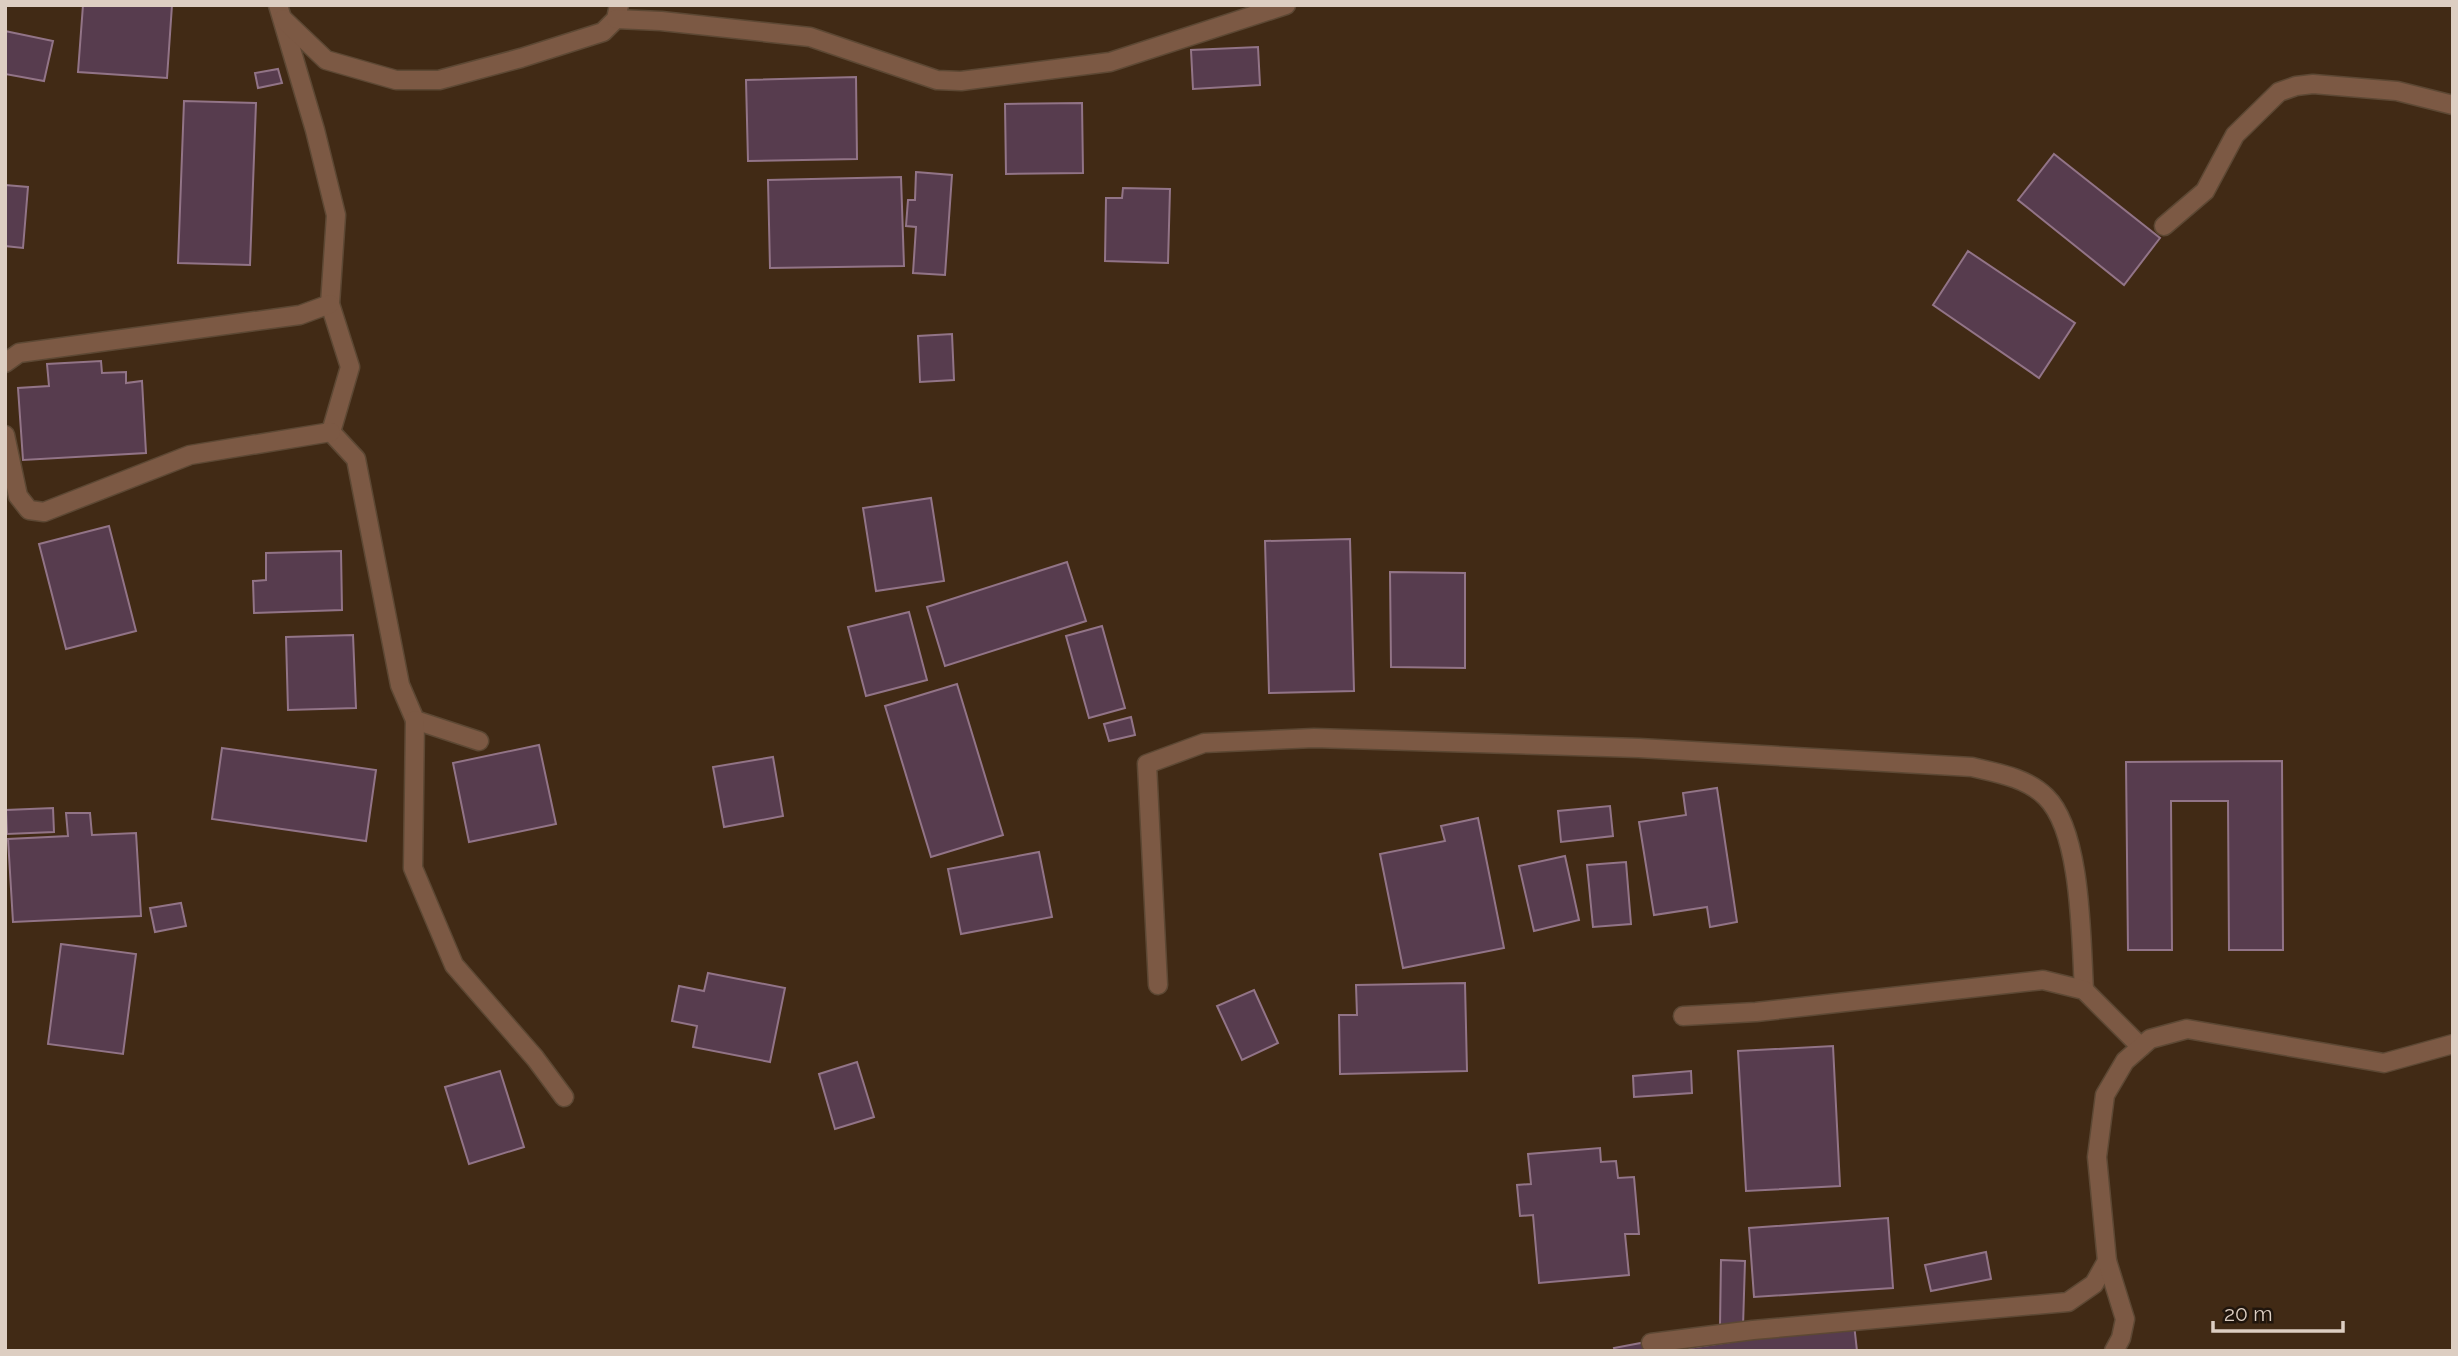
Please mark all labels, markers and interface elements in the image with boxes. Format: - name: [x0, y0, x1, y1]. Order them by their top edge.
- scale bar: [2213, 1290, 2342, 1334]
- text: 20 m: [2224, 1301, 2272, 1326]

